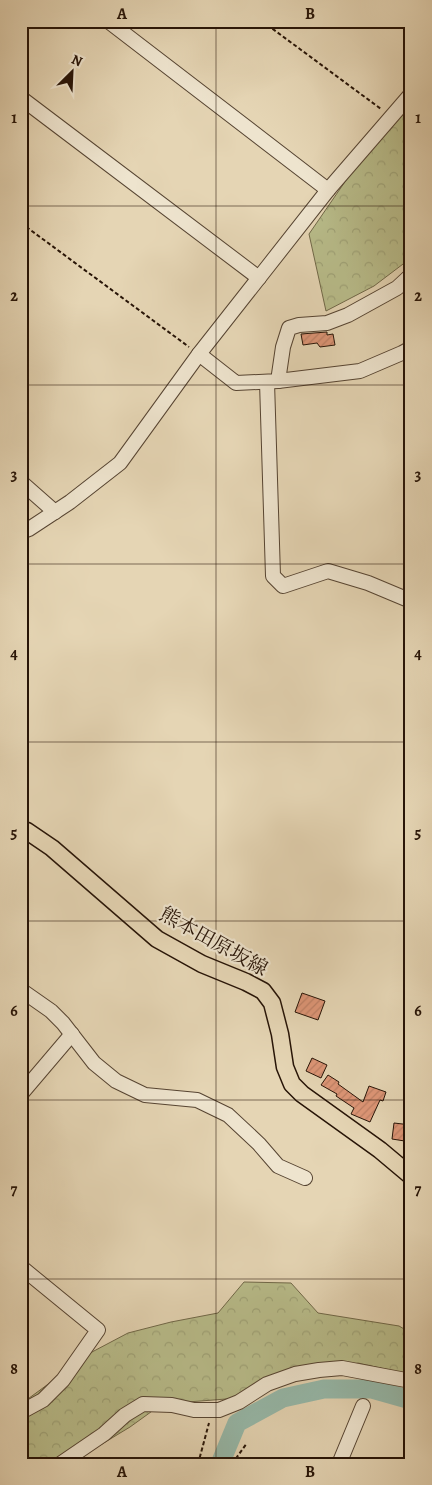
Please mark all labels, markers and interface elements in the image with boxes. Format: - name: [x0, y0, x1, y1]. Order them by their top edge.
- text: A: [116, 3, 128, 25]
- text: B: [305, 3, 315, 25]
- north arrow: [48, 48, 98, 98]
- text: N: [69, 50, 86, 71]
- text: 1: [11, 107, 17, 129]
- text: 1: [415, 107, 421, 129]
- text: 2: [10, 285, 18, 307]
- text: 2: [414, 285, 422, 307]
- text: 3: [11, 464, 18, 486]
- text: 3: [415, 464, 422, 486]
- text: 4: [10, 643, 18, 665]
- text: 4: [414, 643, 422, 665]
- text: 5: [11, 822, 18, 844]
- text: 5: [415, 822, 422, 844]
- street label: 熊本田原坂線: [155, 901, 273, 982]
- text: 6: [10, 1000, 18, 1022]
- text: 6: [414, 1000, 422, 1022]
- text: 7: [11, 1179, 18, 1201]
- text: 7: [415, 1179, 422, 1201]
- text: 8: [10, 1358, 18, 1380]
- text: 8: [414, 1358, 422, 1380]
- text: A: [116, 1461, 128, 1483]
- text: B: [305, 1461, 315, 1483]

